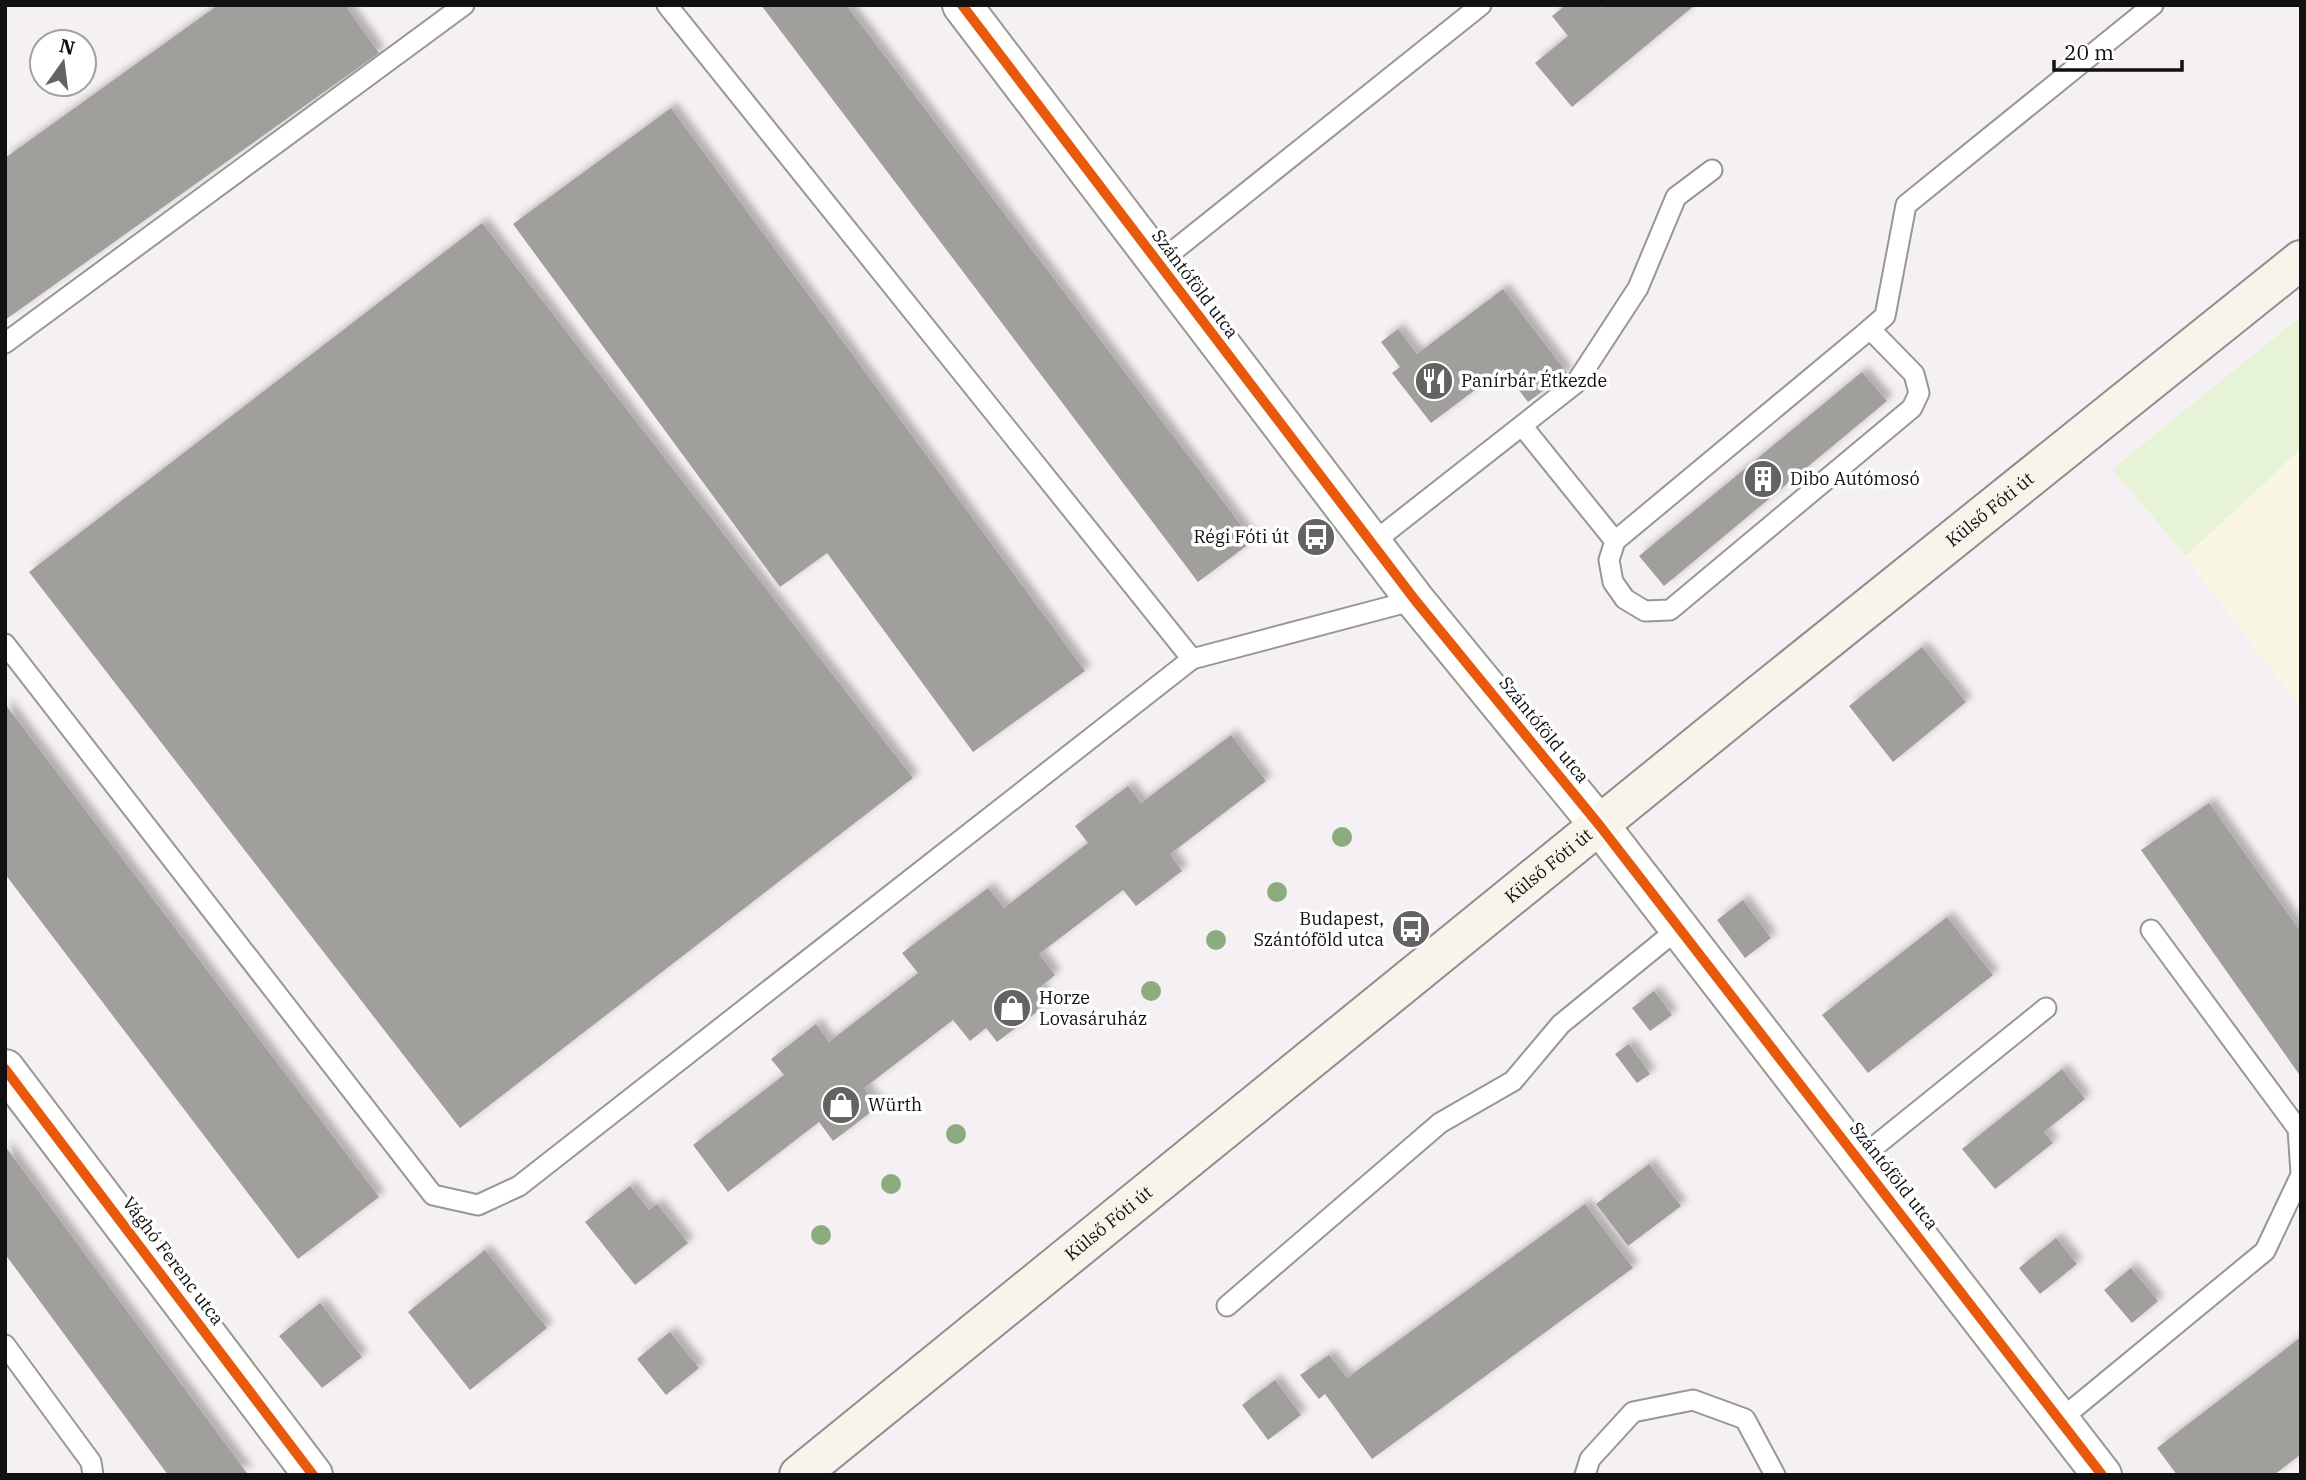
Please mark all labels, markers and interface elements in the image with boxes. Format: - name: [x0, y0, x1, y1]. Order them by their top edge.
- north arrow: [28, 28, 98, 98]
- scale bar: [2054, 28, 2182, 72]
- text: N: [57, 33, 77, 60]
- text: 20 m: [2064, 38, 2114, 66]
- street label: Szántóföld utca: [1147, 225, 1244, 343]
- restaurant icon: Panírbár Étkezde: [1413, 360, 1455, 402]
- place label: Panírbár Étkezde: [1461, 369, 1607, 392]
- building icon: Dibo Autómosó: [1742, 458, 1784, 500]
- place label: Dibo Autómosó: [1790, 467, 1920, 490]
- street label: Külső Fóti út: [1941, 467, 2038, 552]
- bus stop icon: Régi Fóti út: [1295, 516, 1337, 558]
- place label: Régi Fóti út: [1193, 525, 1289, 548]
- street label: Szántóföld utca: [1494, 672, 1595, 788]
- street label: Külső Fóti út: [1500, 823, 1597, 908]
- place label: Budapest, Szántóföld utca: [1253, 907, 1384, 951]
- bus stop icon: Budapest, Szántóföld utca: [1390, 908, 1432, 950]
- place label: Horze Lovasáruház: [1039, 986, 1147, 1030]
- shop icon: Horze Lovasáruház: [991, 987, 1033, 1029]
- shop icon: Würth: [820, 1084, 862, 1126]
- place label: Würth: [868, 1093, 922, 1116]
- street label: Szántóföld utca: [1845, 1117, 1944, 1234]
- street label: Külső Fóti út: [1060, 1181, 1157, 1265]
- street label: Vághó Ferenc utca: [118, 1192, 229, 1330]

